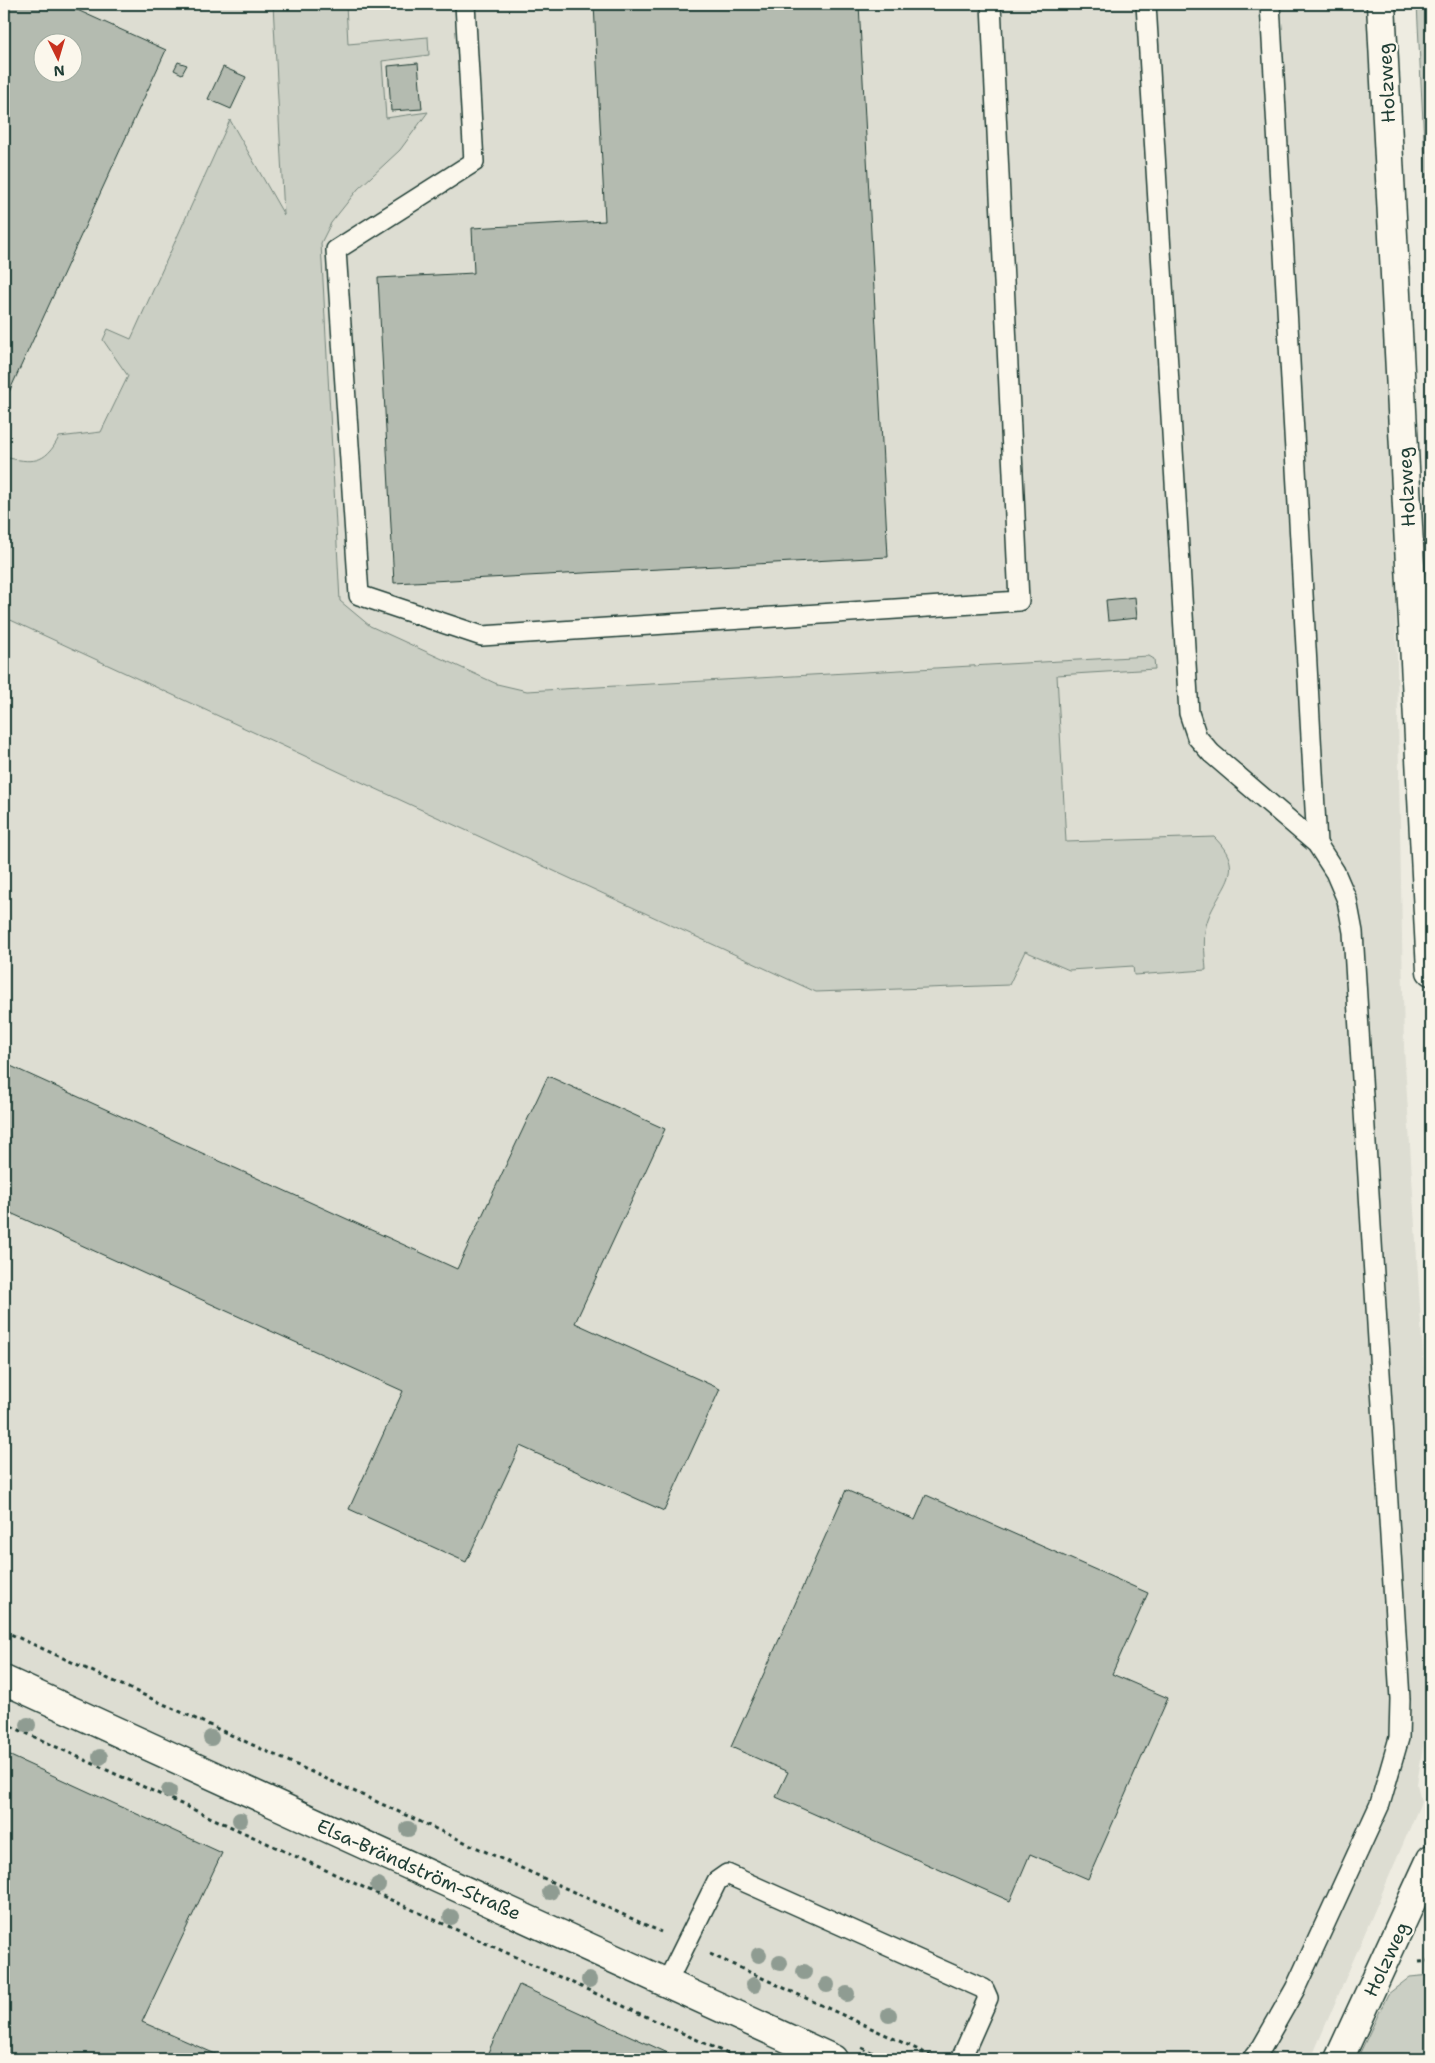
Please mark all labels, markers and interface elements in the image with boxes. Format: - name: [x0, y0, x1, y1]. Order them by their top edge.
- north arrow: [32, 32, 82, 82]
- street label: Holzweg: [1372, 42, 1401, 124]
- text: N: [53, 62, 65, 80]
- street label: Holzweg: [1392, 446, 1421, 528]
- street label: Elsa-Brändström-Straße: [313, 1813, 525, 1926]
- street label: Holzweg: [1358, 1918, 1415, 2001]

